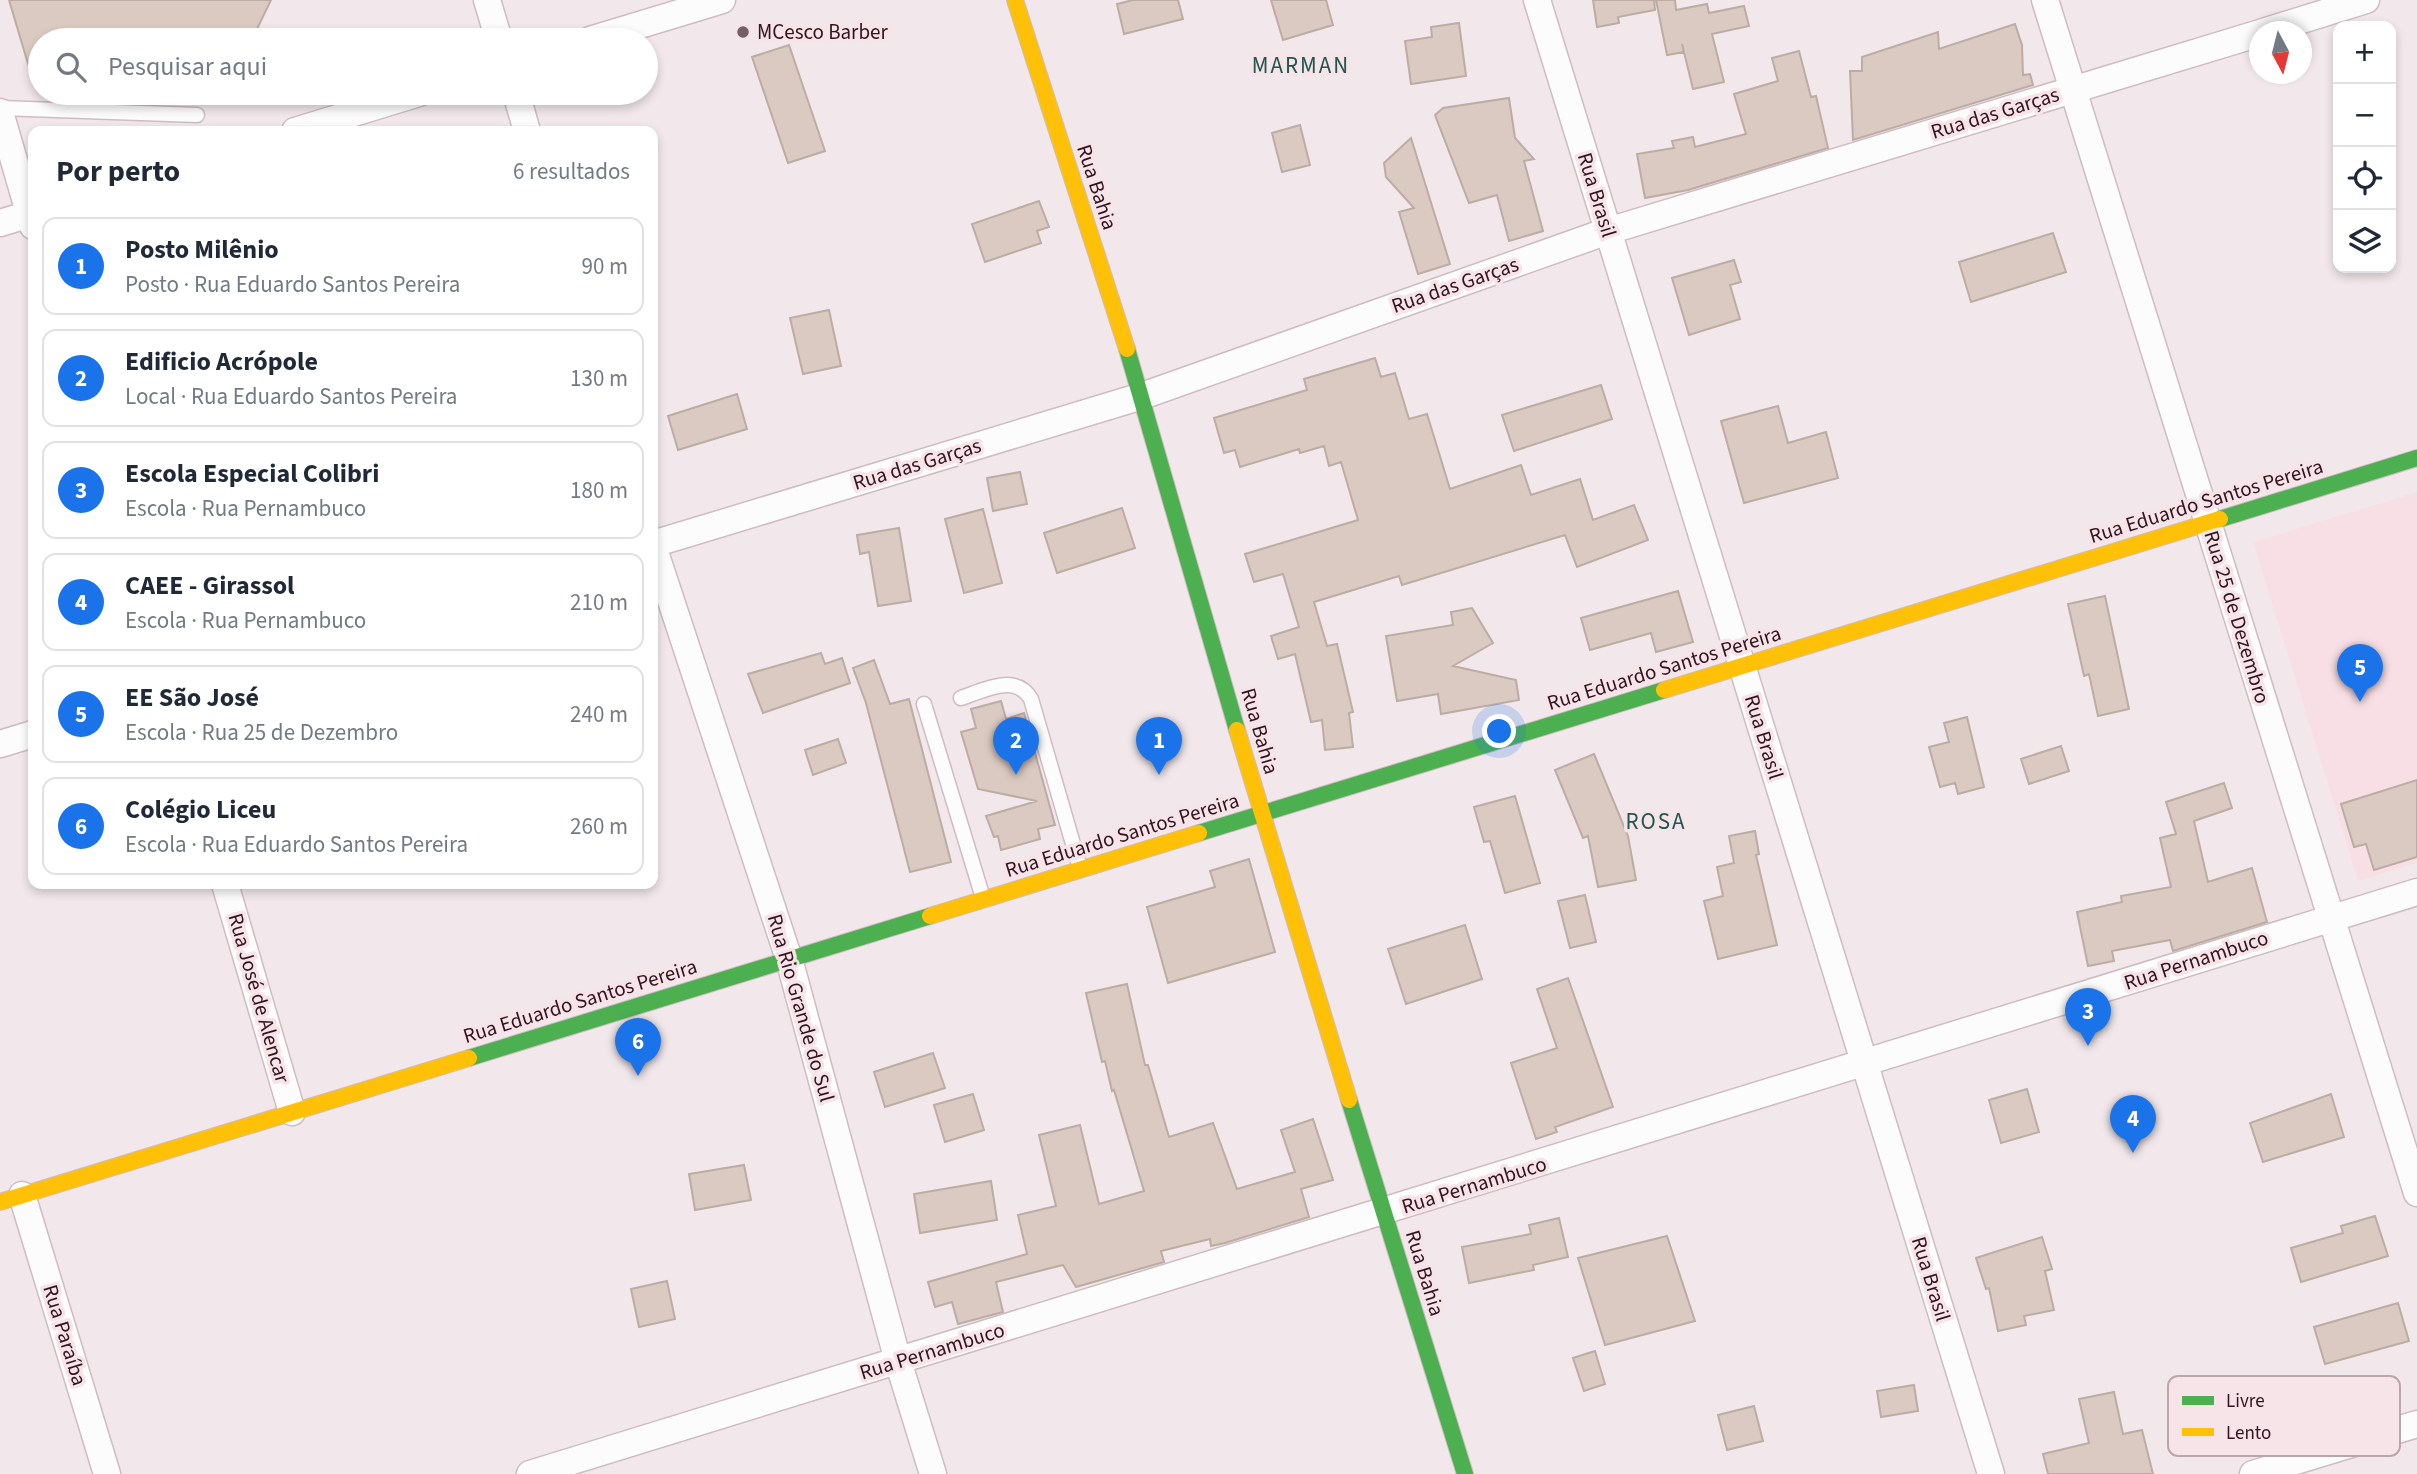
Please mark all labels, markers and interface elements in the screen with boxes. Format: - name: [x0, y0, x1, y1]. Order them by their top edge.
- place label: MCesco Barber: [757, 17, 888, 47]
- north arrow: [2249, 21, 2312, 84]
- map controls: [2333, 21, 2396, 273]
- button: +: [2333, 21, 2396, 84]
- marker: MCesco Barber: [735, 24, 751, 40]
- search box: [28, 28, 658, 105]
- icon: search: [52, 48, 90, 86]
- text: Pesquisar aqui: [108, 48, 267, 85]
- district label: MARMAN: [1252, 49, 1350, 82]
- street label: Rua das Garças: [1927, 79, 2063, 147]
- button: −: [2333, 84, 2396, 147]
- street label: Rua Bahia: [1069, 140, 1125, 234]
- button: locate: [2333, 147, 2396, 210]
- street label: Rua Brasil: [1570, 149, 1624, 241]
- text: Por perto: [56, 150, 180, 193]
- text: 6 resultados: [513, 155, 630, 188]
- button: layers: [2333, 210, 2396, 273]
- text: Posto Milênio: [125, 231, 279, 268]
- street label: Rua das Garças: [1387, 249, 1523, 321]
- text: 1: [75, 250, 87, 283]
- text: 90 m: [581, 250, 628, 283]
- text: Posto · Rua Eduardo Santos Pereira: [125, 268, 460, 301]
- text: Edificio Acrópole: [125, 343, 318, 380]
- text: 2: [75, 362, 87, 395]
- text: 130 m: [570, 362, 628, 395]
- text: Local · Rua Eduardo Santos Pereira: [125, 380, 457, 413]
- street label: Rua das Garças: [849, 430, 985, 498]
- street label: Rua Eduardo Santos Pereira: [2085, 451, 2327, 551]
- text: Escola Especial Colibri: [125, 455, 379, 492]
- text: 3: [75, 474, 87, 507]
- text: 180 m: [570, 474, 628, 507]
- text: Escola · Rua Pernambuco: [125, 492, 366, 525]
- street label: Rua 25 de Dezembro: [2196, 527, 2278, 707]
- text: CAEE - Girassol: [125, 567, 295, 604]
- text: 4: [75, 586, 87, 619]
- text: 210 m: [570, 586, 628, 619]
- text: Escola · Rua Pernambuco: [125, 604, 366, 637]
- street label: Rua Eduardo Santos Pereira: [1543, 618, 1785, 718]
- pin: 5: [2337, 644, 2383, 702]
- text: EE São José: [125, 679, 259, 716]
- street label: Rua Bahia: [1233, 684, 1287, 778]
- street label: Rua Brasil: [1737, 691, 1791, 783]
- text: 5: [75, 698, 87, 731]
- text: 240 m: [570, 698, 628, 731]
- your location: [1482, 714, 1516, 748]
- text: Escola · Rua 25 de Dezembro: [125, 716, 398, 749]
- pin: 2: [993, 717, 1039, 775]
- pin: 1: [1136, 717, 1182, 775]
- street label: Rua Eduardo Santos Pereira: [1001, 785, 1243, 885]
- text: Colégio Liceu: [125, 791, 276, 828]
- district label: ROSA: [1625, 805, 1687, 838]
- text: 6: [75, 810, 87, 843]
- text: 260 m: [570, 810, 628, 843]
- text: Escola · Rua Eduardo Santos Pereira: [125, 828, 468, 861]
- street label: Rua José de Alencar: [220, 910, 298, 1087]
- street label: Rua Rio Grande do Sul: [760, 911, 842, 1105]
- street label: Rua Pernambuco: [2120, 923, 2272, 997]
- street label: Rua Eduardo Santos Pereira: [459, 951, 701, 1051]
- pin: 3: [2065, 988, 2111, 1046]
- pin: 6: [615, 1018, 661, 1076]
- pin: 4: [2110, 1095, 2156, 1153]
- street label: Rua Pernambuco: [1398, 1149, 1550, 1221]
- street label: Rua Bahia: [1398, 1226, 1452, 1320]
- street label: Rua Brasil: [1904, 1233, 1958, 1325]
- street label: Rua Paraíba: [35, 1281, 95, 1389]
- street label: Rua Pernambuco: [856, 1315, 1008, 1387]
- legend: [2168, 1376, 2400, 1456]
- text: Livre: [2226, 1388, 2265, 1415]
- text: Lento: [2226, 1420, 2271, 1447]

